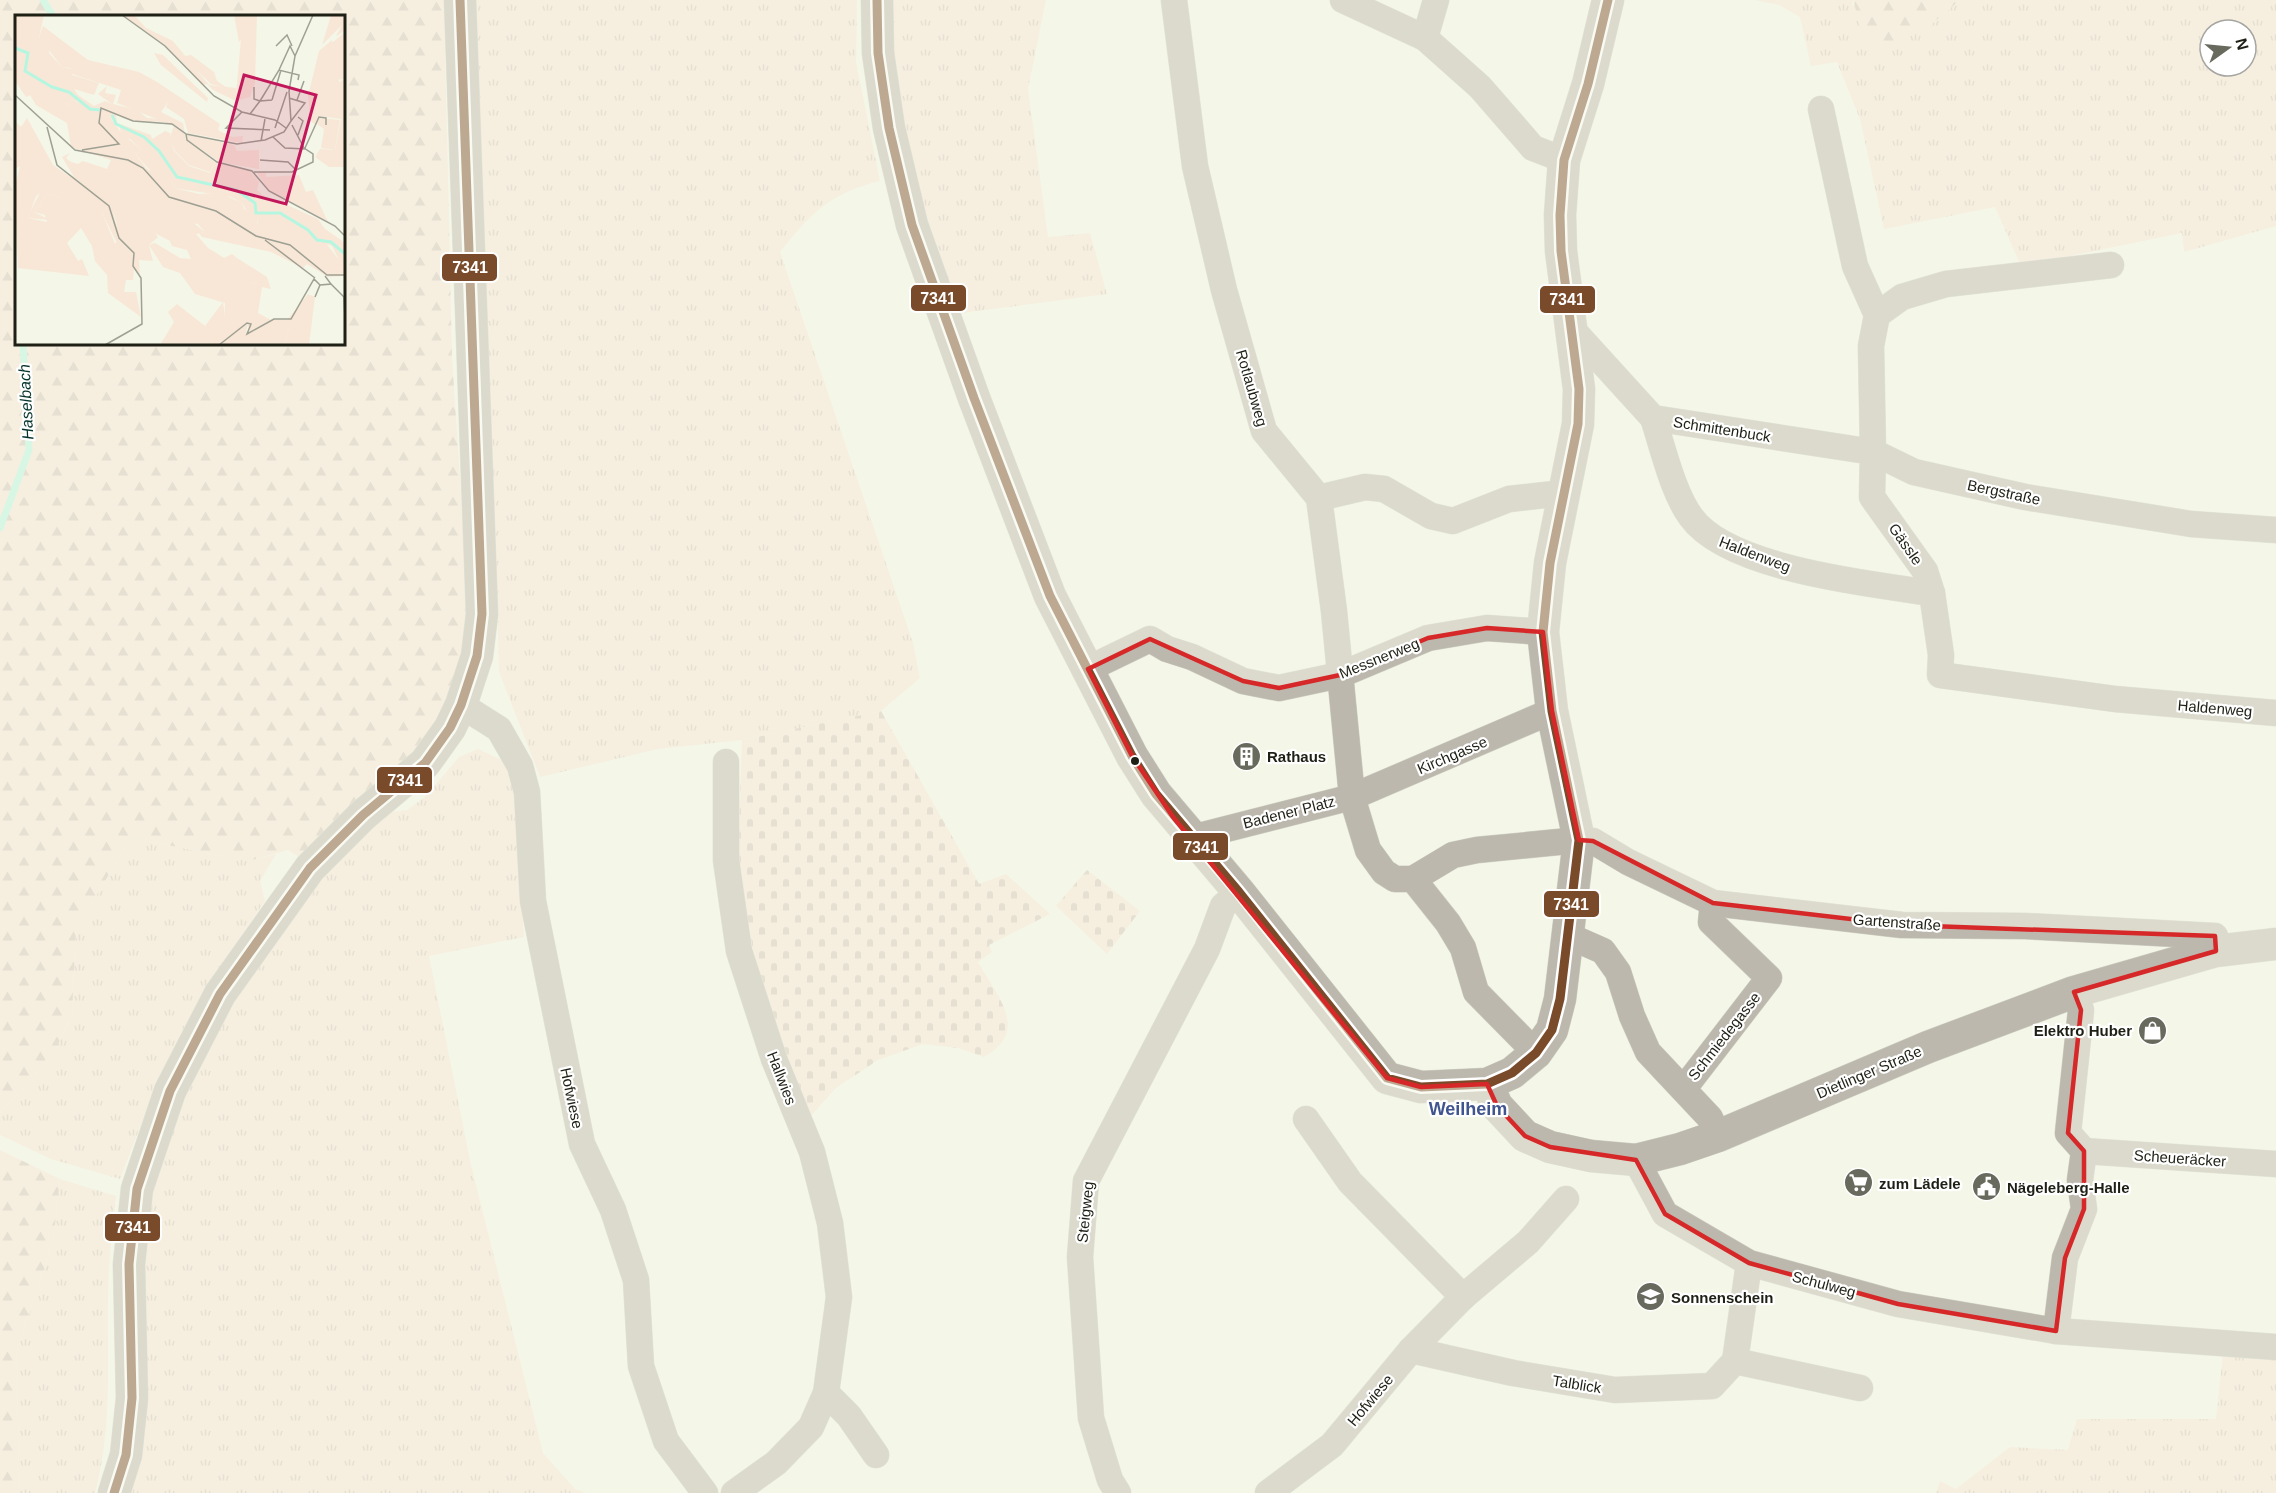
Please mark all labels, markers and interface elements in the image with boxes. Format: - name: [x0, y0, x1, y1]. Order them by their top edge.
- inset map: [15, 15, 345, 345]
- north arrow: [2198, 18, 2258, 78]
- text: N: [2232, 36, 2252, 52]
- line badge: 7341: [441, 253, 498, 282]
- text: 7341: [452, 259, 488, 276]
- line badge: 7341: [910, 284, 967, 312]
- line badge: 7341: [1539, 285, 1596, 314]
- text: 7341: [920, 290, 956, 307]
- text: 7341: [1549, 291, 1585, 308]
- street label: Rotlaubweg: [1233, 348, 1271, 428]
- water label: Haselbach: [16, 364, 36, 440]
- street label: Schmittenbuck: [1672, 413, 1772, 445]
- street label: Bergstraße: [1966, 476, 2042, 508]
- street label: Gässle: [1886, 520, 1926, 568]
- street label: Haldenweg: [1717, 533, 1793, 575]
- street label: Messnerweg: [1336, 634, 1422, 682]
- street label: Haldenweg: [2177, 696, 2253, 720]
- street label: Kirchgasse: [1415, 733, 1489, 777]
- building icon: Rathaus: [1230, 740, 1262, 772]
- place label: Rathaus: [1267, 748, 1326, 765]
- unlabelled marker: [1129, 755, 1141, 767]
- line badge: 7341: [376, 766, 433, 794]
- text: 7341: [387, 772, 423, 789]
- street label: Badener Platz: [1241, 792, 1337, 832]
- line badge: 7341: [1172, 832, 1229, 861]
- text: 7341: [1183, 839, 1219, 856]
- line badge: 7341: [1543, 890, 1600, 918]
- text: 7341: [1553, 896, 1589, 913]
- street label: Gartenstraße: [1852, 910, 1942, 934]
- street label: Schmiedegasse: [1684, 989, 1764, 1083]
- shop icon: Elektro Huber: [2137, 1014, 2169, 1046]
- place label: Elektro Huber: [2034, 1022, 2132, 1039]
- street label: Dietlinger Straße: [1814, 1042, 1924, 1102]
- street label: Hallwies: [764, 1049, 800, 1107]
- street label: Hofwiese: [557, 1066, 587, 1130]
- district label: Weilheim: [1429, 1099, 1507, 1119]
- street label: Scheueräcker: [2133, 1146, 2227, 1170]
- supermarket icon: zum Lädele: [1842, 1167, 1874, 1199]
- public building icon: Nägeleberg-Halle: [1970, 1171, 2002, 1203]
- place label: zum Lädele: [1879, 1175, 1961, 1192]
- place label: Nägeleberg-Halle: [2007, 1179, 2130, 1196]
- street label: Steigweg: [1073, 1180, 1097, 1244]
- line badge: 7341: [104, 1213, 161, 1242]
- text: 7341: [115, 1219, 151, 1236]
- street label: Schulweg: [1790, 1267, 1858, 1301]
- school or university icon: Sonnenschein: [1634, 1281, 1666, 1313]
- place label: Sonnenschein: [1671, 1289, 1774, 1306]
- street label: Hofwiese: [1344, 1371, 1396, 1429]
- street label: Talblick: [1551, 1372, 1603, 1396]

